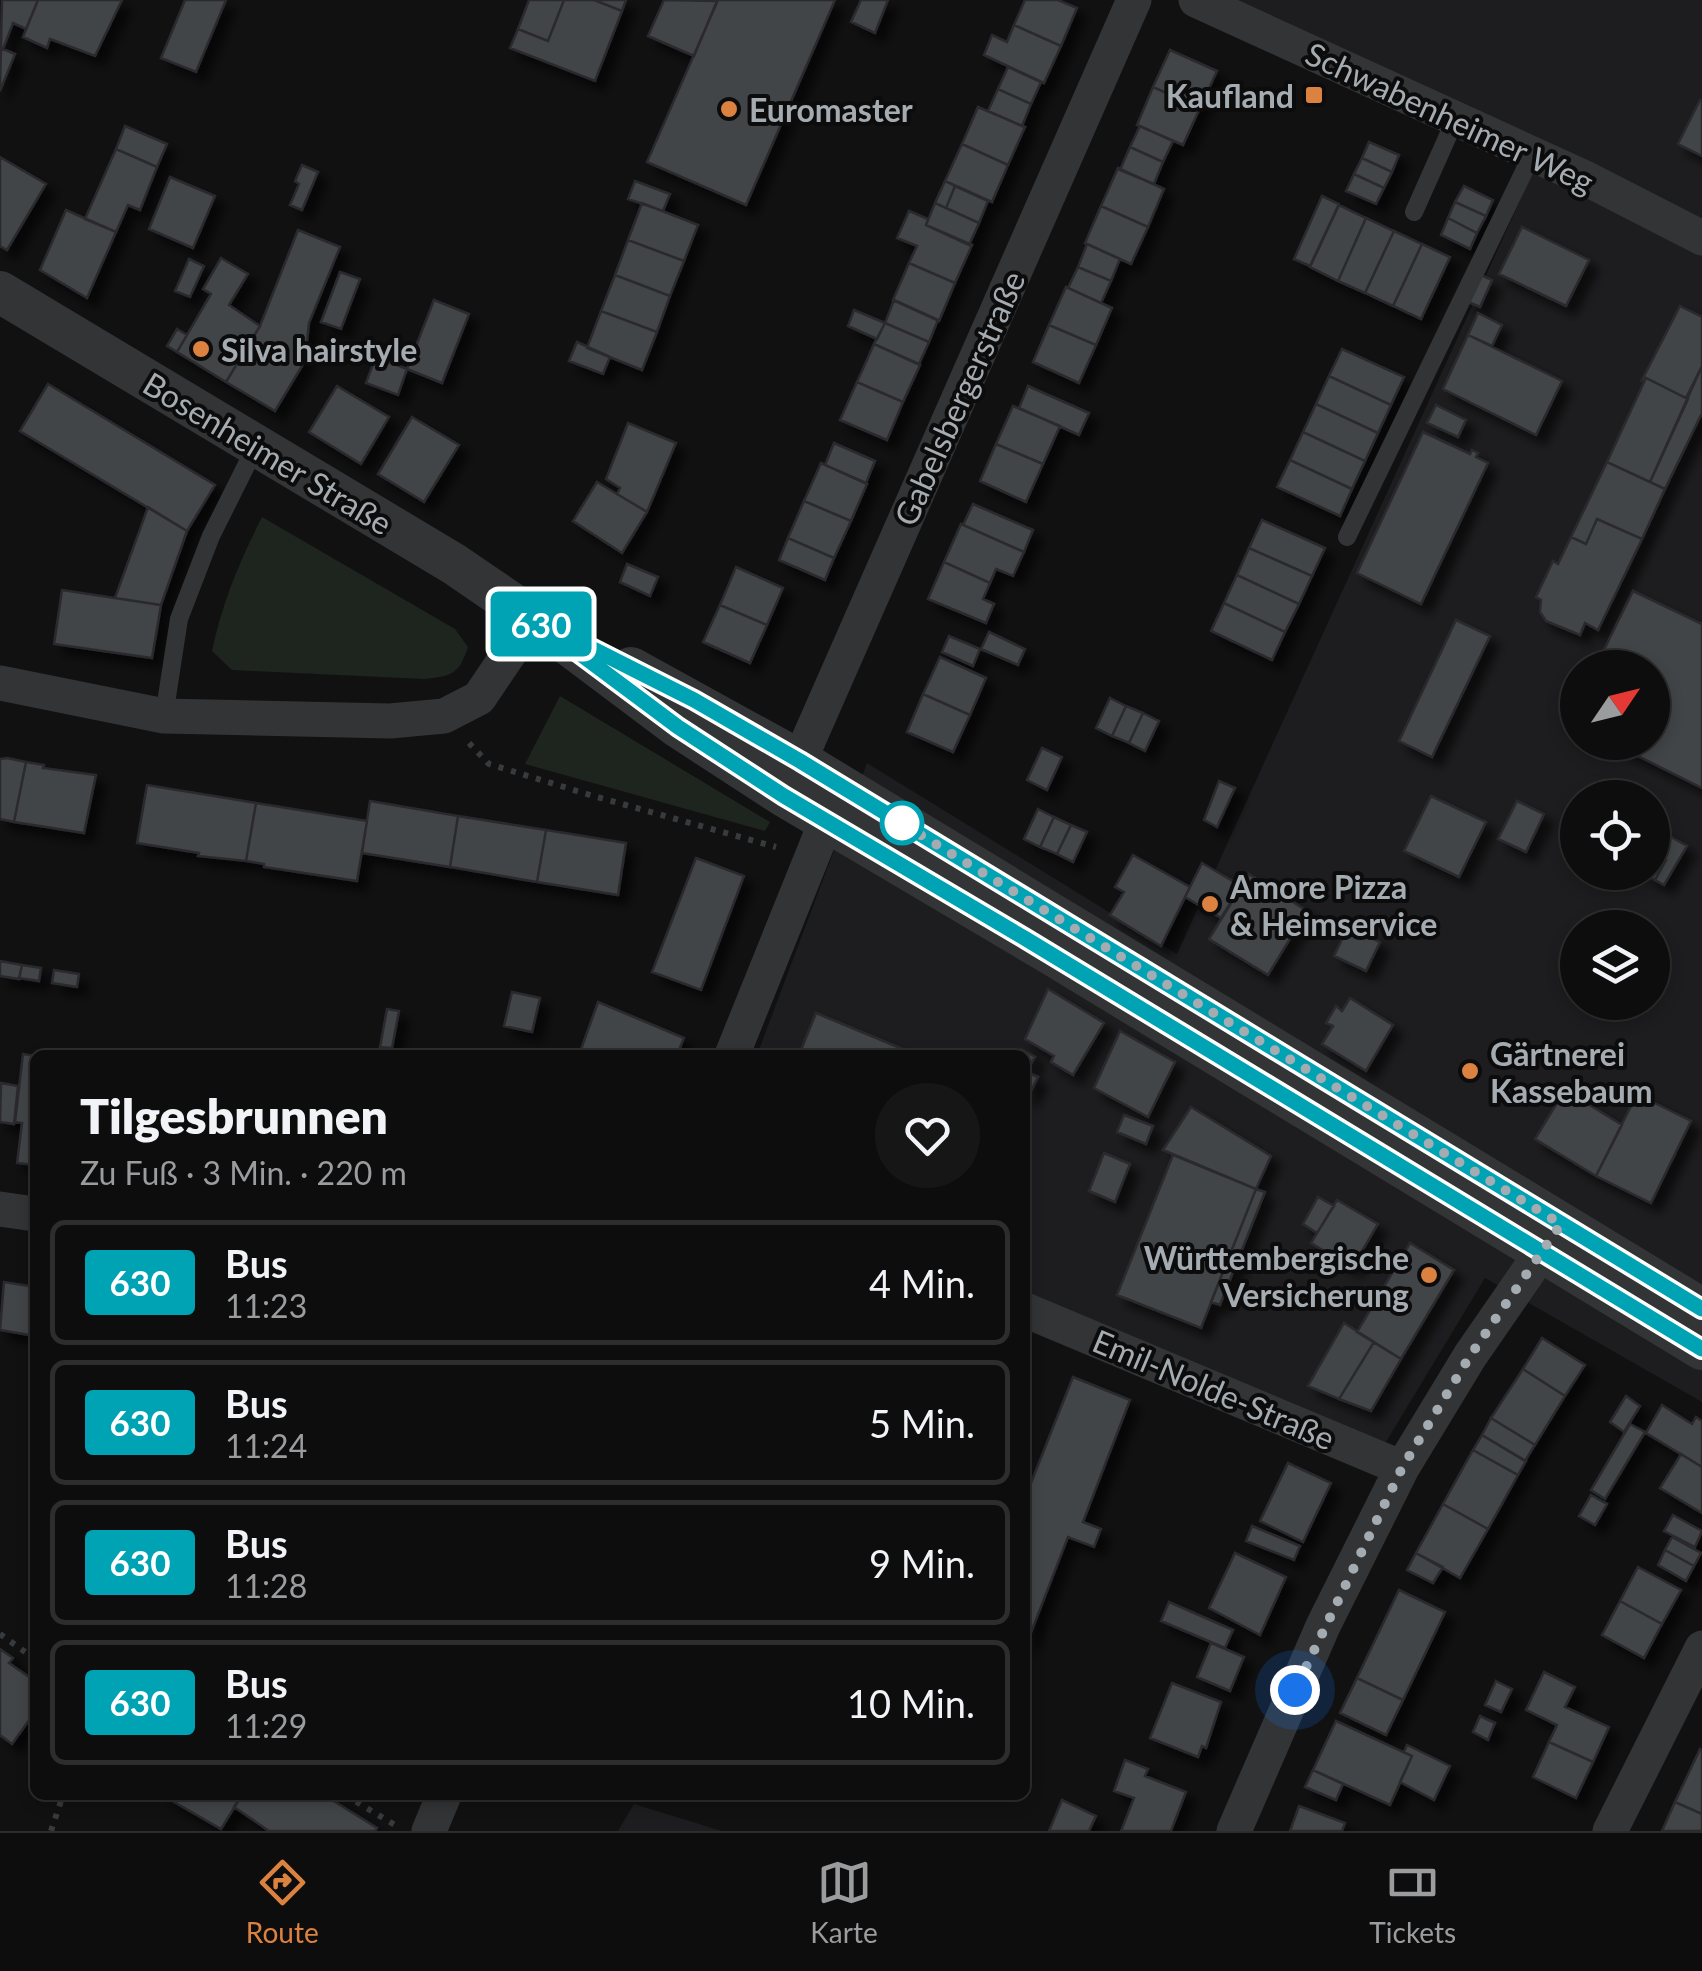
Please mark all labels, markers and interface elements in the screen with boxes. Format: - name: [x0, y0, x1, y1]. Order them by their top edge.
- street label: Schwabenheimer Weg: [1300, 33, 1600, 201]
- place label: Kaufland: [1166, 76, 1294, 115]
- marker: Kaufland: [1303, 84, 1325, 106]
- place label: Euromaster: [749, 90, 913, 129]
- marker: Euromaster: [718, 98, 740, 120]
- street label: Gabelsbergerstraße: [885, 265, 1033, 531]
- place label: Silva hairstyle: [221, 330, 417, 369]
- marker: Silva hairstyle: [190, 338, 212, 360]
- street label: Bosenheimer Straße: [137, 363, 399, 543]
- line badge: 630: [484, 592, 598, 656]
- text: 630: [511, 603, 571, 645]
- north arrow: [1560, 650, 1670, 760]
- map controls: [1560, 650, 1670, 1020]
- button: locate: [1560, 780, 1670, 890]
- unlabelled marker: [881, 802, 923, 844]
- place label: Amore Pizza & Heimservice: [1229, 867, 1437, 943]
- marker: Amore Pizza & Heimservice: [1199, 893, 1221, 915]
- button: layers: [1560, 910, 1670, 1020]
- place label: Gärtnerei Kassebaum: [1490, 1034, 1653, 1110]
- marker: Gärtnerei Kassebaum: [1459, 1060, 1481, 1082]
- button: heart: [875, 1083, 980, 1188]
- text: Tilgesbrunnen: [80, 1087, 388, 1144]
- text: Zu Fuß · 3 Min. · 220 m: [80, 1153, 407, 1192]
- place label: Württembergische Versicherung: [1144, 1238, 1409, 1314]
- text: Bus: [225, 1240, 288, 1286]
- text: 4 Min.: [869, 1260, 975, 1306]
- text: 630: [110, 1261, 170, 1303]
- marker: Württembergische Versicherung: [1418, 1264, 1440, 1286]
- text: 11:23: [225, 1286, 307, 1325]
- street label: Emil-Nolde-Straße: [1087, 1321, 1341, 1457]
- text: Bus: [225, 1380, 288, 1426]
- text: 5 Min.: [869, 1400, 975, 1446]
- text: 630: [110, 1401, 170, 1443]
- text: 11:24: [225, 1426, 307, 1465]
- text: Bus: [225, 1520, 288, 1566]
- text: 9 Min.: [869, 1540, 975, 1586]
- text: 630: [110, 1541, 170, 1583]
- text: 11:28: [225, 1566, 307, 1605]
- text: Bus: [225, 1660, 288, 1706]
- your location: [1270, 1665, 1320, 1715]
- text: 10 Min.: [847, 1680, 975, 1726]
- text: 630: [110, 1681, 170, 1723]
- text: 11:29: [225, 1706, 307, 1745]
- tab: Route: [246, 1855, 319, 1949]
- tab: Karte: [810, 1855, 878, 1949]
- tab: Tickets: [1369, 1855, 1456, 1949]

